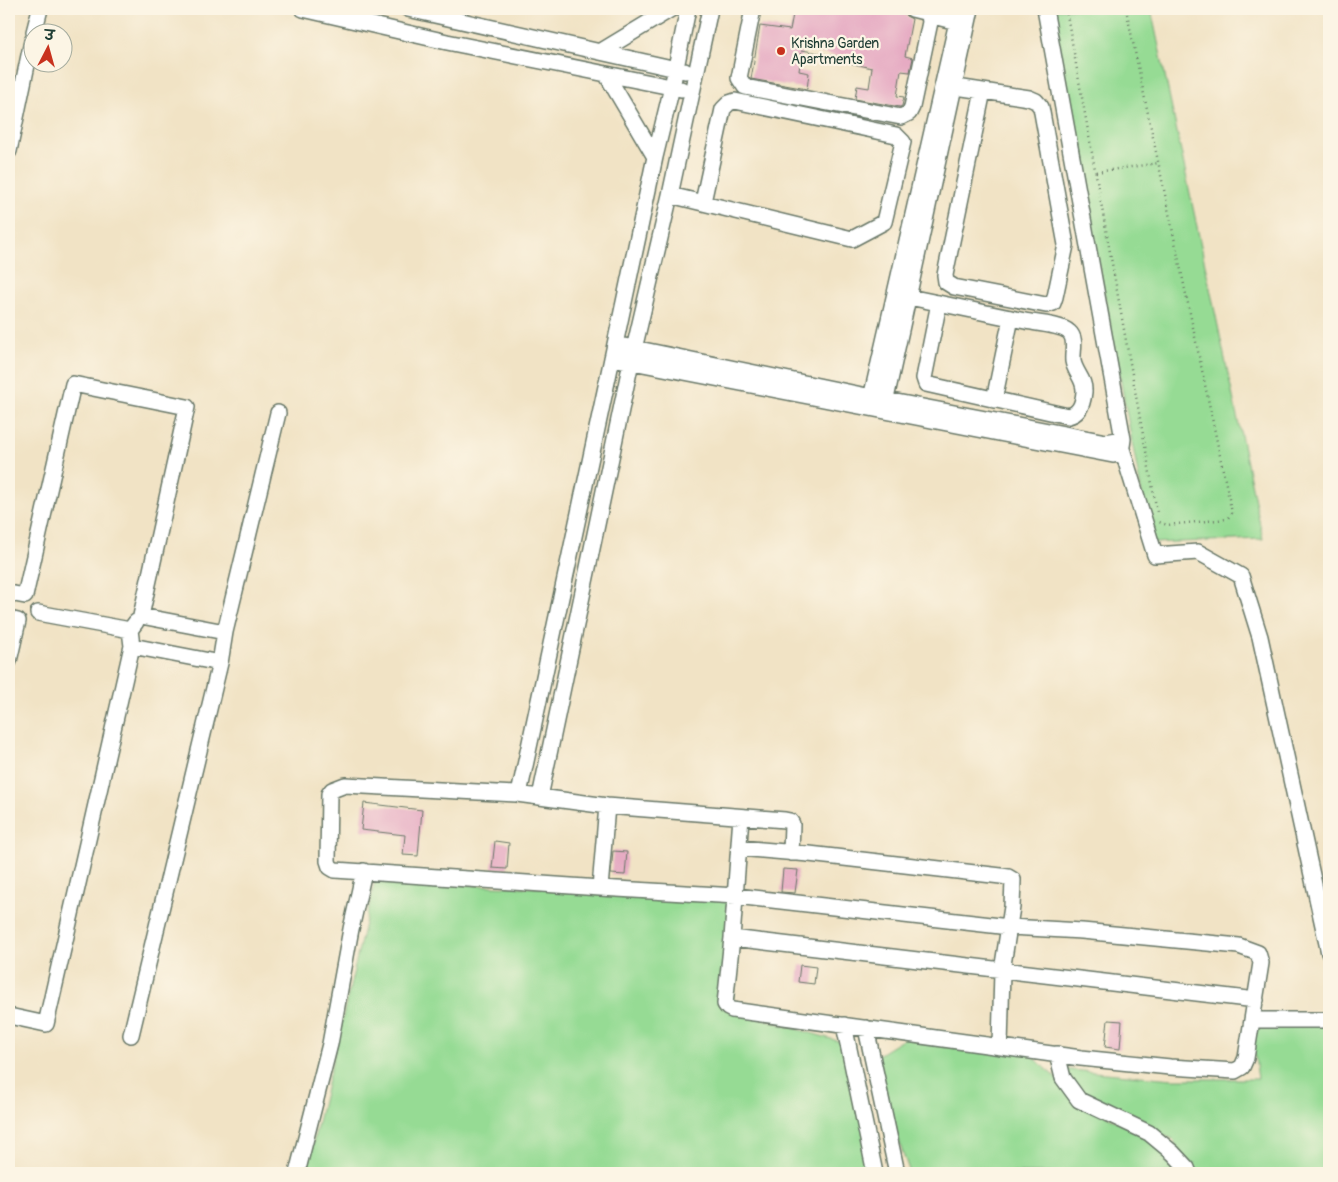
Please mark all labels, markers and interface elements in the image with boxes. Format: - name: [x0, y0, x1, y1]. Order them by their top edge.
- north arrow: [22, 22, 72, 72]
- text: उ: [42, 26, 56, 45]
- place label: Krishna Garden Apartments: [791, 35, 879, 68]
- marker: Krishna Garden Apartments: [775, 45, 787, 57]

